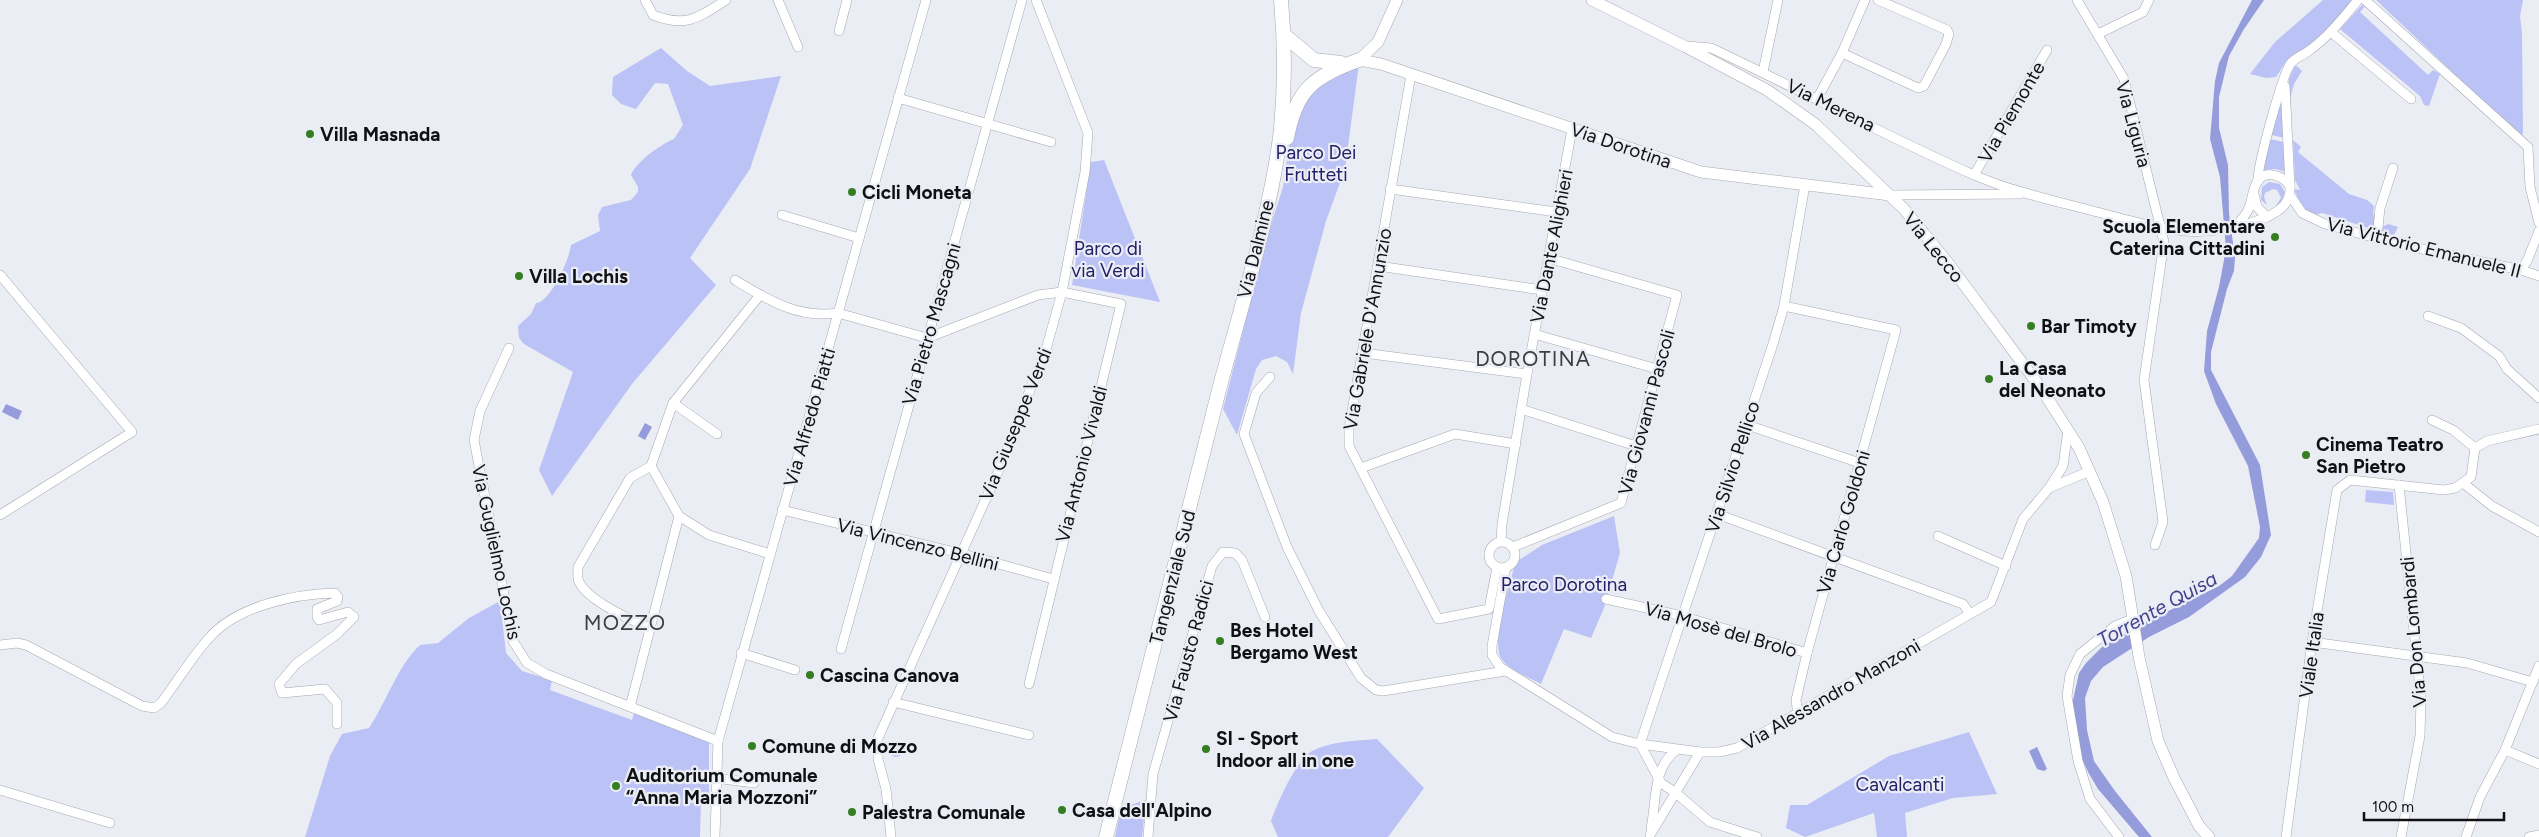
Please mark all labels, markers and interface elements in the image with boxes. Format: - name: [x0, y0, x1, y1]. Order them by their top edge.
- street label: Via Piemonte: [1973, 58, 2050, 167]
- street label: Via Merena: [1783, 74, 1879, 137]
- street label: Via Liguria: [2111, 78, 2156, 170]
- street label: Via Dorotina: [1567, 117, 1674, 173]
- place label: Villa Masnada: [320, 123, 440, 146]
- marker: Villa Masnada: [304, 128, 316, 140]
- park label: Parco Dei Frutteti: [1276, 141, 1356, 186]
- street label: Via Dante Alighieri: [1525, 167, 1578, 325]
- place label: Cicli Moneta: [862, 181, 972, 204]
- marker: Cicli Moneta: [846, 186, 858, 198]
- street label: Via Dalmine: [1232, 198, 1279, 301]
- street label: Via Lecco: [1898, 208, 1969, 287]
- street label: Via Vittorio Emanuele II: [2324, 212, 2524, 283]
- place label: Scuola Elementare Caterina Cittadini: [2102, 215, 2265, 260]
- street label: Via Gabriele D'Annunzio: [1338, 226, 1397, 432]
- marker: Scuola Elementare Caterina Cittadini: [2269, 231, 2281, 243]
- park label: Parco di via Verdi: [1071, 237, 1145, 282]
- street label: Via Pietro Mascagni: [897, 240, 966, 408]
- place label: Villa Lochis: [529, 265, 628, 288]
- marker: Villa Lochis: [513, 270, 525, 282]
- place label: Bar Timoty: [2041, 315, 2137, 338]
- marker: Bar Timoty: [2025, 320, 2037, 332]
- street label: Via Giovanni Pascoli: [1613, 327, 1680, 497]
- street label: Via Giuseppe Verdi: [974, 344, 1057, 504]
- street label: Via Alfredo Piatti: [779, 345, 840, 489]
- district label: DOROTINA: [1475, 346, 1591, 371]
- place label: La Casa del Neonato: [1999, 357, 2106, 402]
- marker: La Casa del Neonato: [1983, 373, 1995, 385]
- street label: Via Antonio Vivaldi: [1051, 383, 1112, 545]
- street label: Via Silvio Pellico: [1700, 398, 1765, 536]
- place label: Cinema Teatro San Pietro: [2316, 433, 2444, 478]
- street label: Via Carlo Goldoni: [1812, 448, 1875, 597]
- marker: Cinema Teatro San Pietro: [2300, 449, 2312, 461]
- street label: Via Guglielmo Lochis: [467, 463, 526, 642]
- street label: Tangenziale Sud: [1145, 507, 1200, 647]
- street label: Via Vincenzo Bellini: [834, 513, 1001, 576]
- street label: Via Don Lombardi: [2395, 556, 2432, 708]
- water label: Torrente Quisa: [2093, 566, 2221, 652]
- park label: Parco Dorotina: [1501, 573, 1627, 596]
- street label: Via Fausto Radici: [1158, 578, 1218, 725]
- street label: Via Mosè del Brolo: [1642, 597, 1800, 662]
- district label: MOZZO: [584, 610, 666, 635]
- street label: Viale Italia: [2294, 611, 2329, 700]
- place label: Bes Hotel Bergamo West: [1230, 619, 1358, 664]
- street label: Via Alessandro Manzoni: [1738, 634, 1925, 755]
- marker: Bes Hotel Bergamo West: [1214, 635, 1226, 647]
- place label: Cascina Canova: [820, 664, 959, 687]
- marker: Cascina Canova: [804, 669, 816, 681]
- place label: SI - Sport Indoor all in one: [1216, 727, 1355, 772]
- place label: Comune di Mozzo: [762, 735, 917, 758]
- marker: Comune di Mozzo: [746, 740, 758, 752]
- marker: SI - Sport Indoor all in one: [1200, 743, 1212, 755]
- place label: Auditorium Comunale “Anna Maria Mozzoni”: [626, 764, 818, 809]
- park label: Cavalcanti: [1856, 773, 1944, 796]
- marker: Auditorium Comunale “Anna Maria Mozzoni”: [610, 780, 622, 792]
- scale bar: [2364, 790, 2504, 822]
- text: 100 m: [2372, 798, 2414, 816]
- place label: Casa dell'Alpino: [1072, 799, 1212, 822]
- place label: Palestra Comunale: [862, 801, 1026, 824]
- marker: Casa dell'Alpino: [1056, 804, 1068, 816]
- marker: Palestra Comunale: [846, 806, 858, 818]

